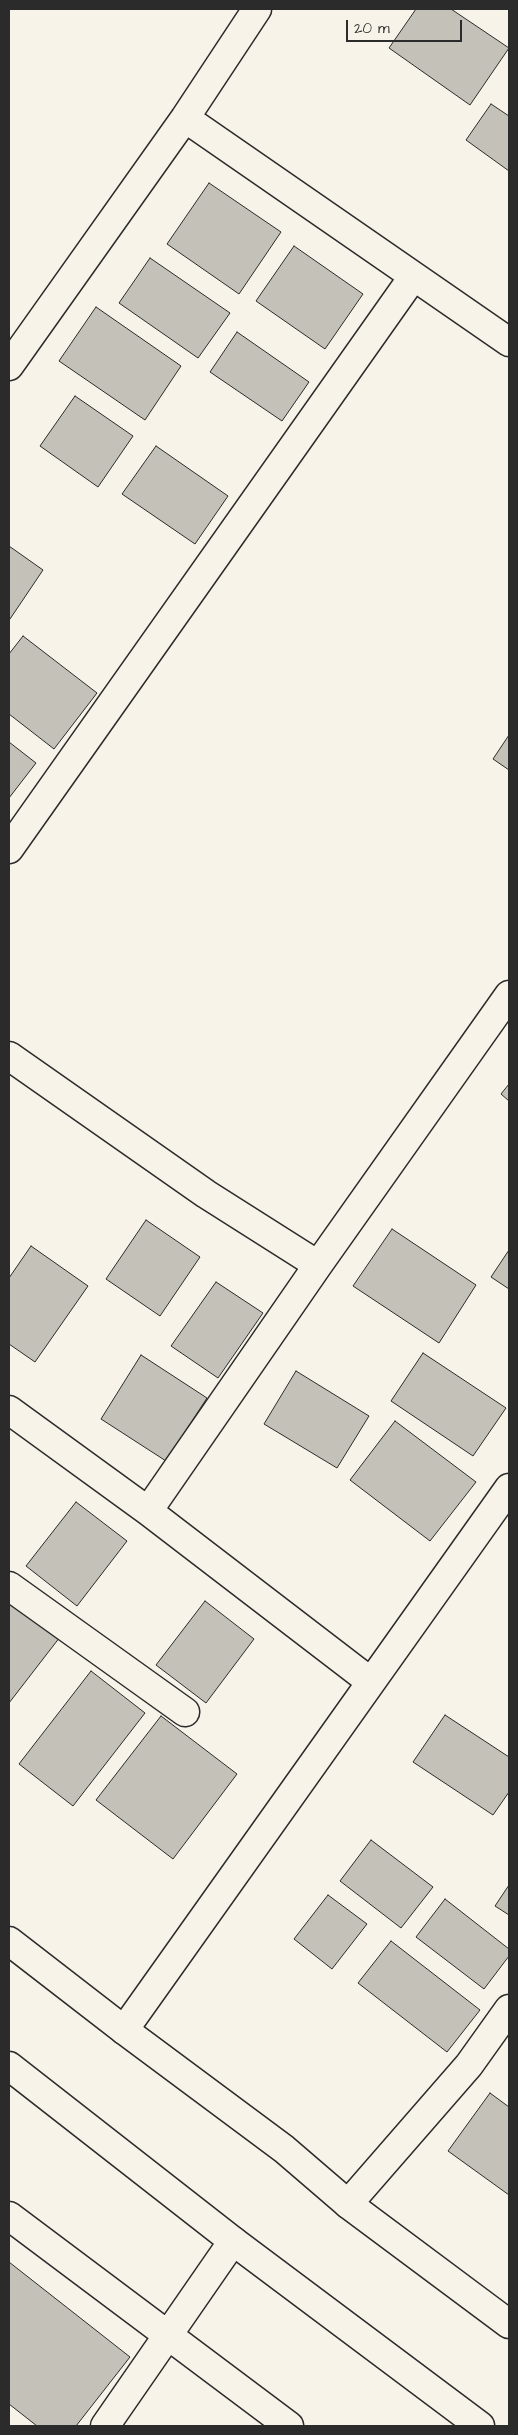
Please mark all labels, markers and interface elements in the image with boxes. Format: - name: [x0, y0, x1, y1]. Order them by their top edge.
- scale bar: [348, 10, 464, 42]
- text: 20 m: [354, 18, 390, 39]

